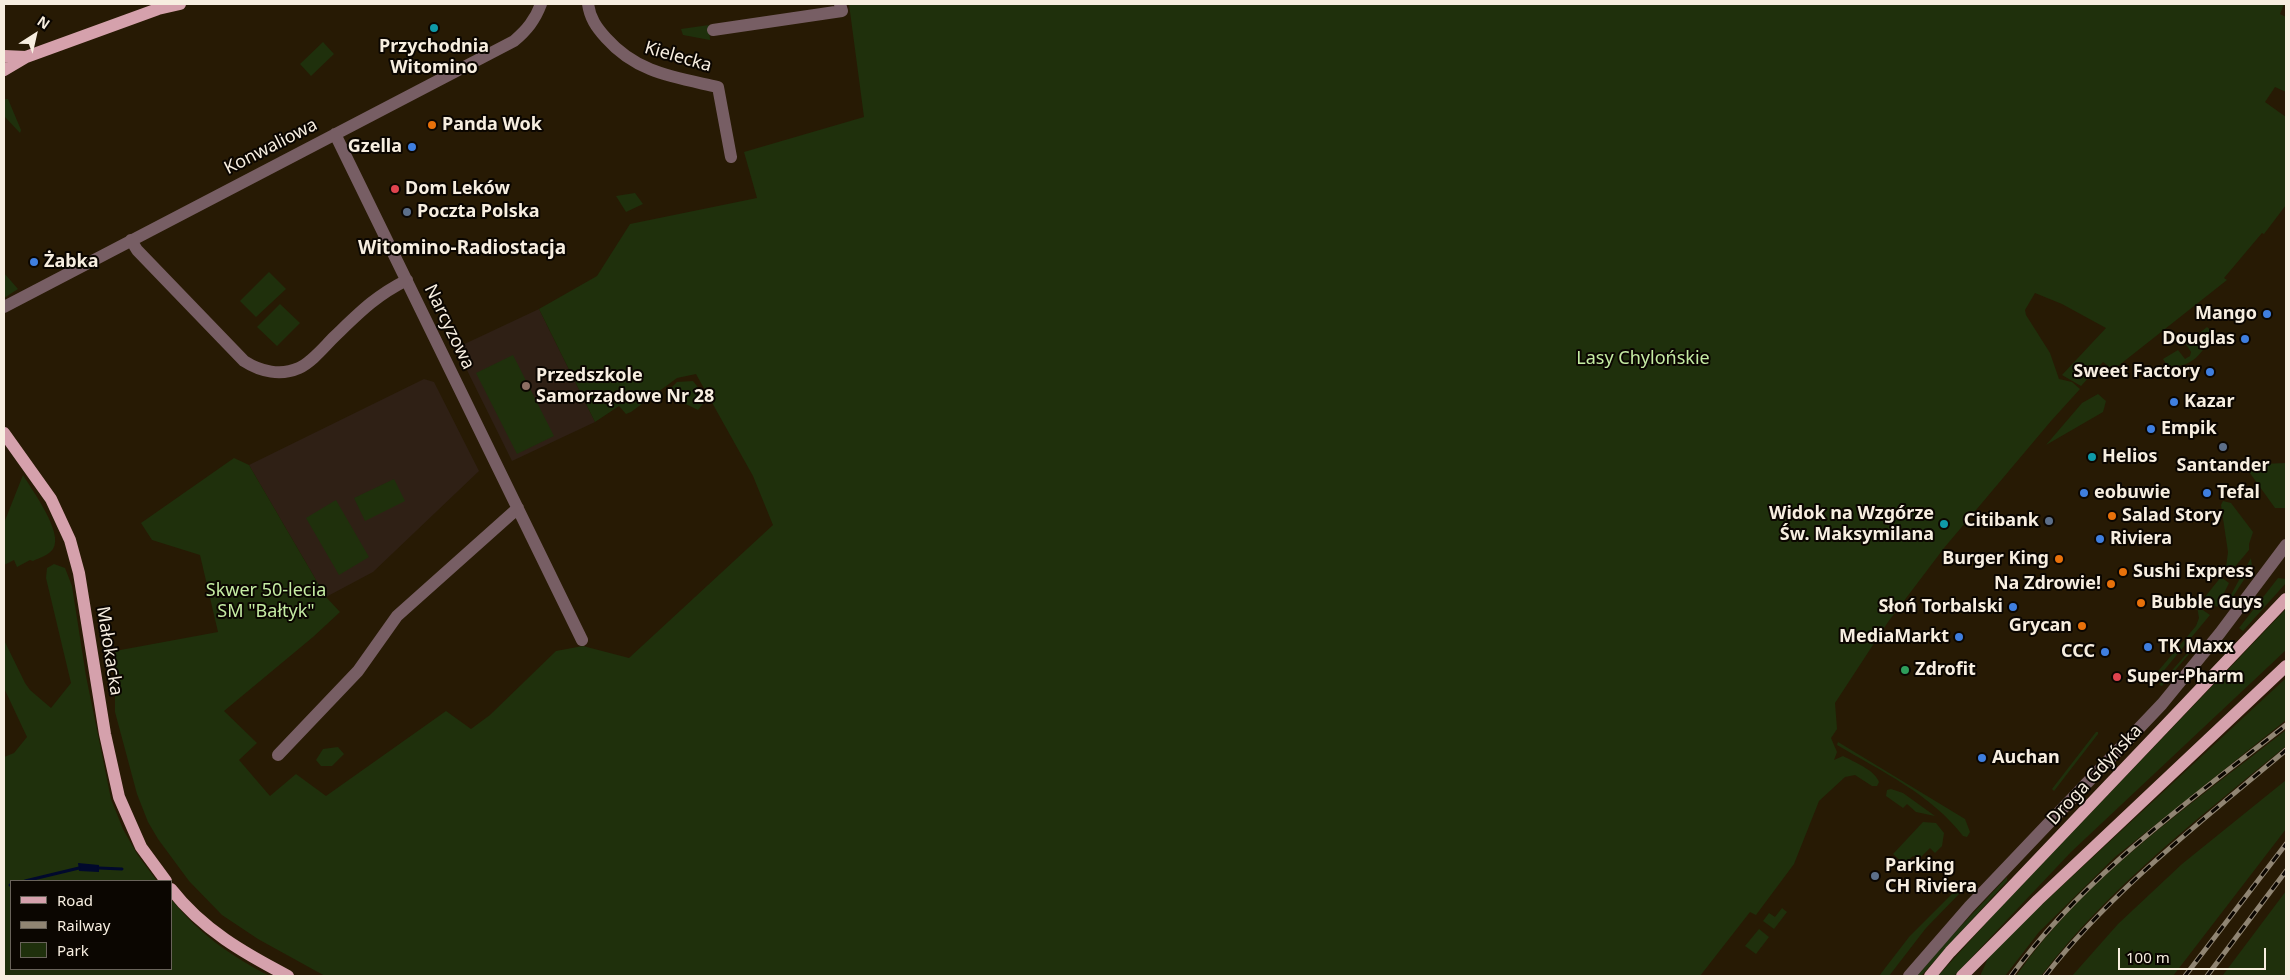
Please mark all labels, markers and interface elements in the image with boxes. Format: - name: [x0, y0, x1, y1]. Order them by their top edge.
- north arrow: [10, 10, 60, 60]
- text: N: [34, 11, 54, 33]
- marker: Przychodnia Witomino: [428, 22, 440, 34]
- place label: Przychodnia Witomino: [379, 36, 489, 78]
- street label: Kielecka: [642, 37, 714, 77]
- street label: Konwaliowa: [221, 114, 321, 180]
- place label: Panda Wok: [442, 114, 542, 136]
- marker: Panda Wok: [426, 119, 438, 131]
- place label: Gzella: [348, 136, 402, 158]
- marker: Gzella: [406, 141, 418, 153]
- place label: Dom Leków: [405, 178, 510, 200]
- marker: Dom Leków: [389, 183, 401, 195]
- place label: Poczta Polska: [417, 201, 540, 223]
- marker: Poczta Polska: [401, 206, 413, 218]
- district label: Witomino-Radiostacja: [358, 238, 566, 260]
- place label: Żabka: [44, 251, 99, 273]
- marker: Żabka: [28, 256, 40, 268]
- street label: Narcyzowa: [419, 281, 479, 373]
- place label: Mango: [2195, 303, 2257, 325]
- marker: Mango: [2261, 308, 2273, 320]
- place label: Douglas: [2162, 328, 2235, 350]
- marker: Douglas: [2239, 333, 2251, 345]
- park label: Lasy Chylońskie: [1576, 348, 1710, 370]
- place label: Sweet Factory: [2073, 361, 2200, 383]
- place label: Przedszkole Samorządowe Nr 28: [536, 365, 714, 408]
- marker: Sweet Factory: [2204, 366, 2216, 378]
- marker: Przedszkole Samorządowe Nr 28: [520, 380, 532, 392]
- place label: Kazar: [2184, 391, 2234, 413]
- marker: Kazar: [2168, 396, 2180, 408]
- place label: Empik: [2161, 418, 2217, 440]
- marker: Empik: [2145, 423, 2157, 435]
- marker: Santander: [2217, 441, 2229, 453]
- place label: Helios: [2102, 446, 2158, 468]
- marker: Helios: [2086, 451, 2098, 463]
- place label: Santander: [2177, 455, 2269, 477]
- place label: eobuwie: [2094, 482, 2171, 504]
- place label: Tefal: [2217, 482, 2260, 504]
- marker: eobuwie: [2078, 487, 2090, 499]
- marker: Tefal: [2201, 487, 2213, 499]
- place label: Widok na Wzgórze Św. Maksymilana: [1769, 503, 1934, 546]
- place label: Salad Story: [2122, 505, 2222, 527]
- place label: Citibank: [1964, 510, 2039, 532]
- marker: Salad Story: [2106, 510, 2118, 522]
- marker: Citibank: [2043, 515, 2055, 527]
- marker: Widok na Wzgórze Św. Maksymilana: [1938, 518, 1950, 530]
- place label: Riviera: [2110, 528, 2172, 550]
- marker: Riviera: [2094, 533, 2106, 545]
- place label: Burger King: [1942, 548, 2049, 570]
- marker: Burger King: [2053, 553, 2065, 565]
- place label: Sushi Express: [2133, 561, 2254, 583]
- marker: Sushi Express: [2117, 566, 2129, 578]
- place label: Na Zdrowie!: [1994, 573, 2101, 595]
- marker: Na Zdrowie!: [2105, 578, 2117, 590]
- park label: Skwer 50-lecia SM "Bałtyk": [206, 580, 326, 622]
- place label: Bubble Guys: [2151, 592, 2262, 614]
- place label: Słoń Torbalski: [1878, 596, 2003, 618]
- marker: Bubble Guys: [2135, 597, 2147, 609]
- marker: Słoń Torbalski: [2007, 601, 2019, 613]
- street label: Małokacka: [91, 605, 127, 697]
- place label: Grycan: [2009, 615, 2072, 637]
- marker: Grycan: [2076, 620, 2088, 632]
- place label: MediaMarkt: [1839, 626, 1949, 648]
- marker: MediaMarkt: [1953, 631, 1965, 643]
- place label: TK Maxx: [2158, 636, 2234, 658]
- place label: CCC: [2061, 641, 2095, 663]
- marker: TK Maxx: [2142, 641, 2154, 653]
- marker: CCC: [2099, 646, 2111, 658]
- place label: Zdrofit: [1915, 659, 1976, 681]
- marker: Zdrofit: [1899, 664, 1911, 676]
- place label: Super-Pharm: [2127, 666, 2244, 688]
- marker: Super-Pharm: [2111, 671, 2123, 683]
- street label: Droga Gdyńska: [2043, 720, 2147, 830]
- place label: Auchan: [1992, 747, 2060, 769]
- marker: Auchan: [1976, 752, 1988, 764]
- place label: Parking CH Riviera: [1885, 855, 1977, 898]
- marker: Parking CH Riviera: [1869, 870, 1881, 882]
- legend: [10, 880, 172, 970]
- text: Road: [57, 890, 93, 910]
- text: Railway: [57, 915, 110, 935]
- scale bar: [2120, 938, 2268, 970]
- text: Park: [57, 940, 89, 960]
- text: 100 m: [2126, 947, 2170, 967]

